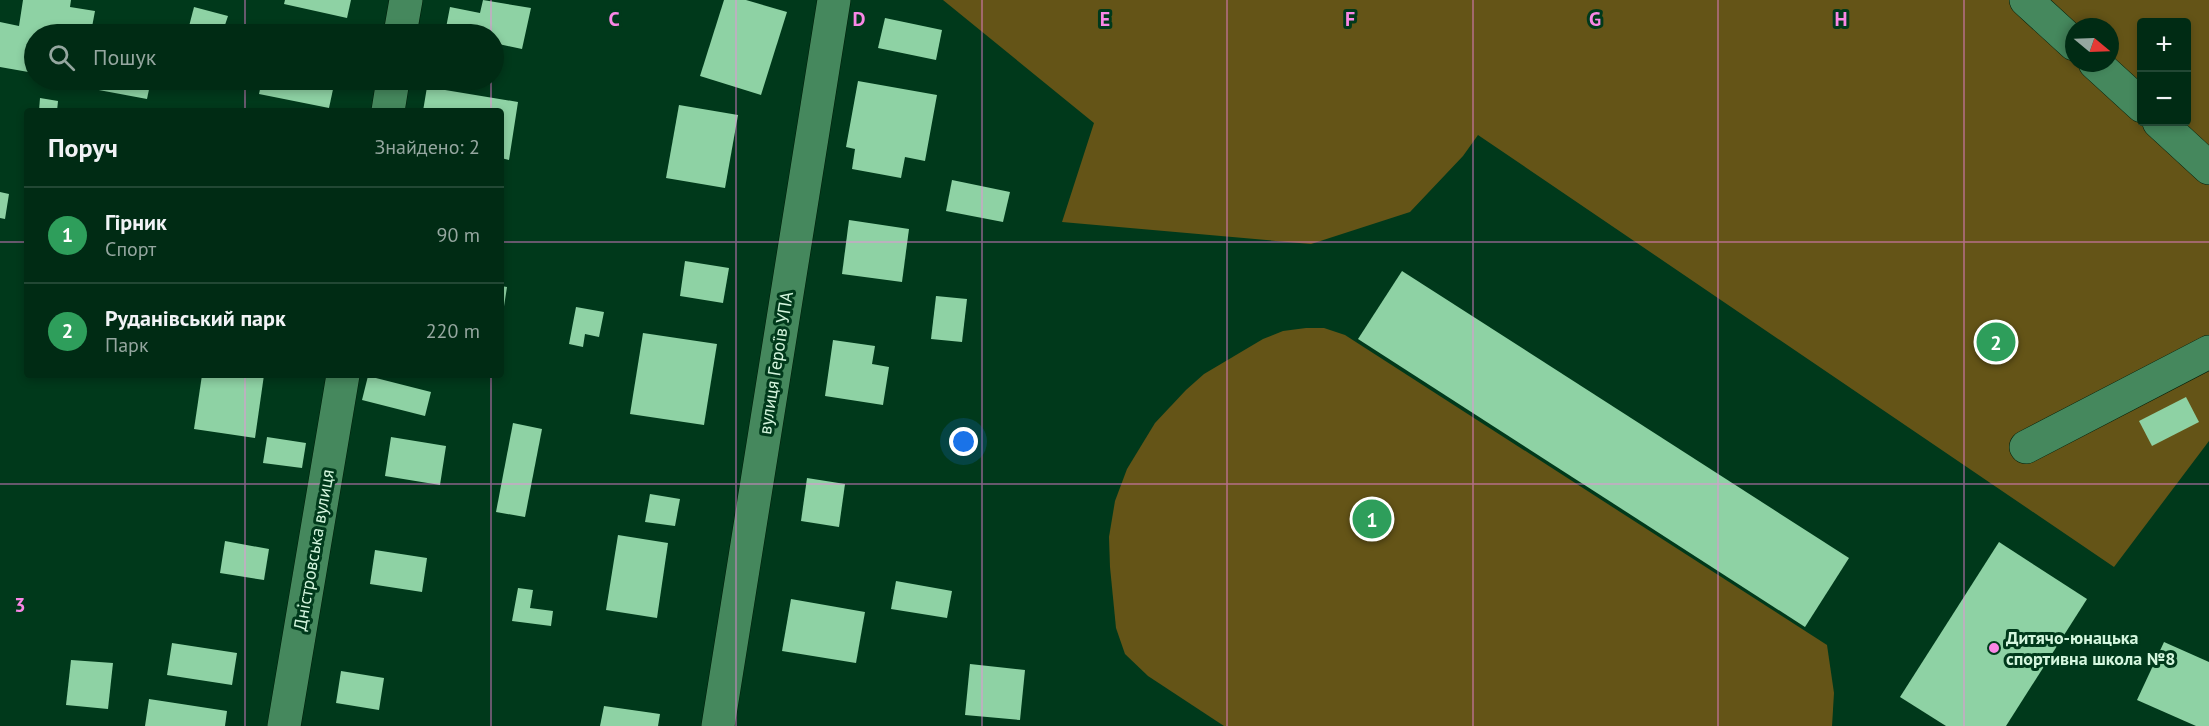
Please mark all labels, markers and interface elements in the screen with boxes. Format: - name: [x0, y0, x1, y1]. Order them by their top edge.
- text: C: [608, 6, 620, 32]
- text: D: [853, 6, 866, 32]
- text: E: [1100, 6, 1110, 32]
- text: F: [1345, 6, 1355, 32]
- text: G: [1589, 6, 1601, 32]
- text: H: [1834, 6, 1848, 32]
- north arrow: [2065, 18, 2119, 72]
- map controls: [2137, 18, 2191, 126]
- button: +: [2137, 18, 2191, 72]
- search box: [24, 24, 504, 90]
- icon: search: [45, 41, 78, 74]
- text: Пошук: [93, 43, 156, 71]
- button: −: [2137, 72, 2191, 126]
- text: Поруч: [48, 131, 118, 164]
- text: Знайдено: 2: [374, 134, 480, 160]
- text: Гірник: [105, 208, 167, 236]
- text: 1: [62, 222, 73, 248]
- text: 90 m: [437, 222, 480, 248]
- text: Спорт: [105, 236, 156, 262]
- street label: вулиця Героїв УПА: [753, 289, 798, 436]
- text: Руданівський парк: [105, 304, 286, 332]
- text: 2: [62, 318, 73, 344]
- text: 220 m: [426, 318, 480, 344]
- pin: 2: [1976, 320, 2016, 364]
- text: Парк: [105, 332, 148, 358]
- your location: [949, 427, 978, 456]
- street label: Дністровська вулиця: [288, 468, 339, 632]
- pin: 1: [1352, 496, 1392, 542]
- text: 3: [14, 592, 26, 618]
- place label: Дитячо-юнацька спортивна школа №8: [2006, 626, 2175, 670]
- marker: Дитячо-юнацька спортивна школа №8: [1987, 641, 2001, 655]

